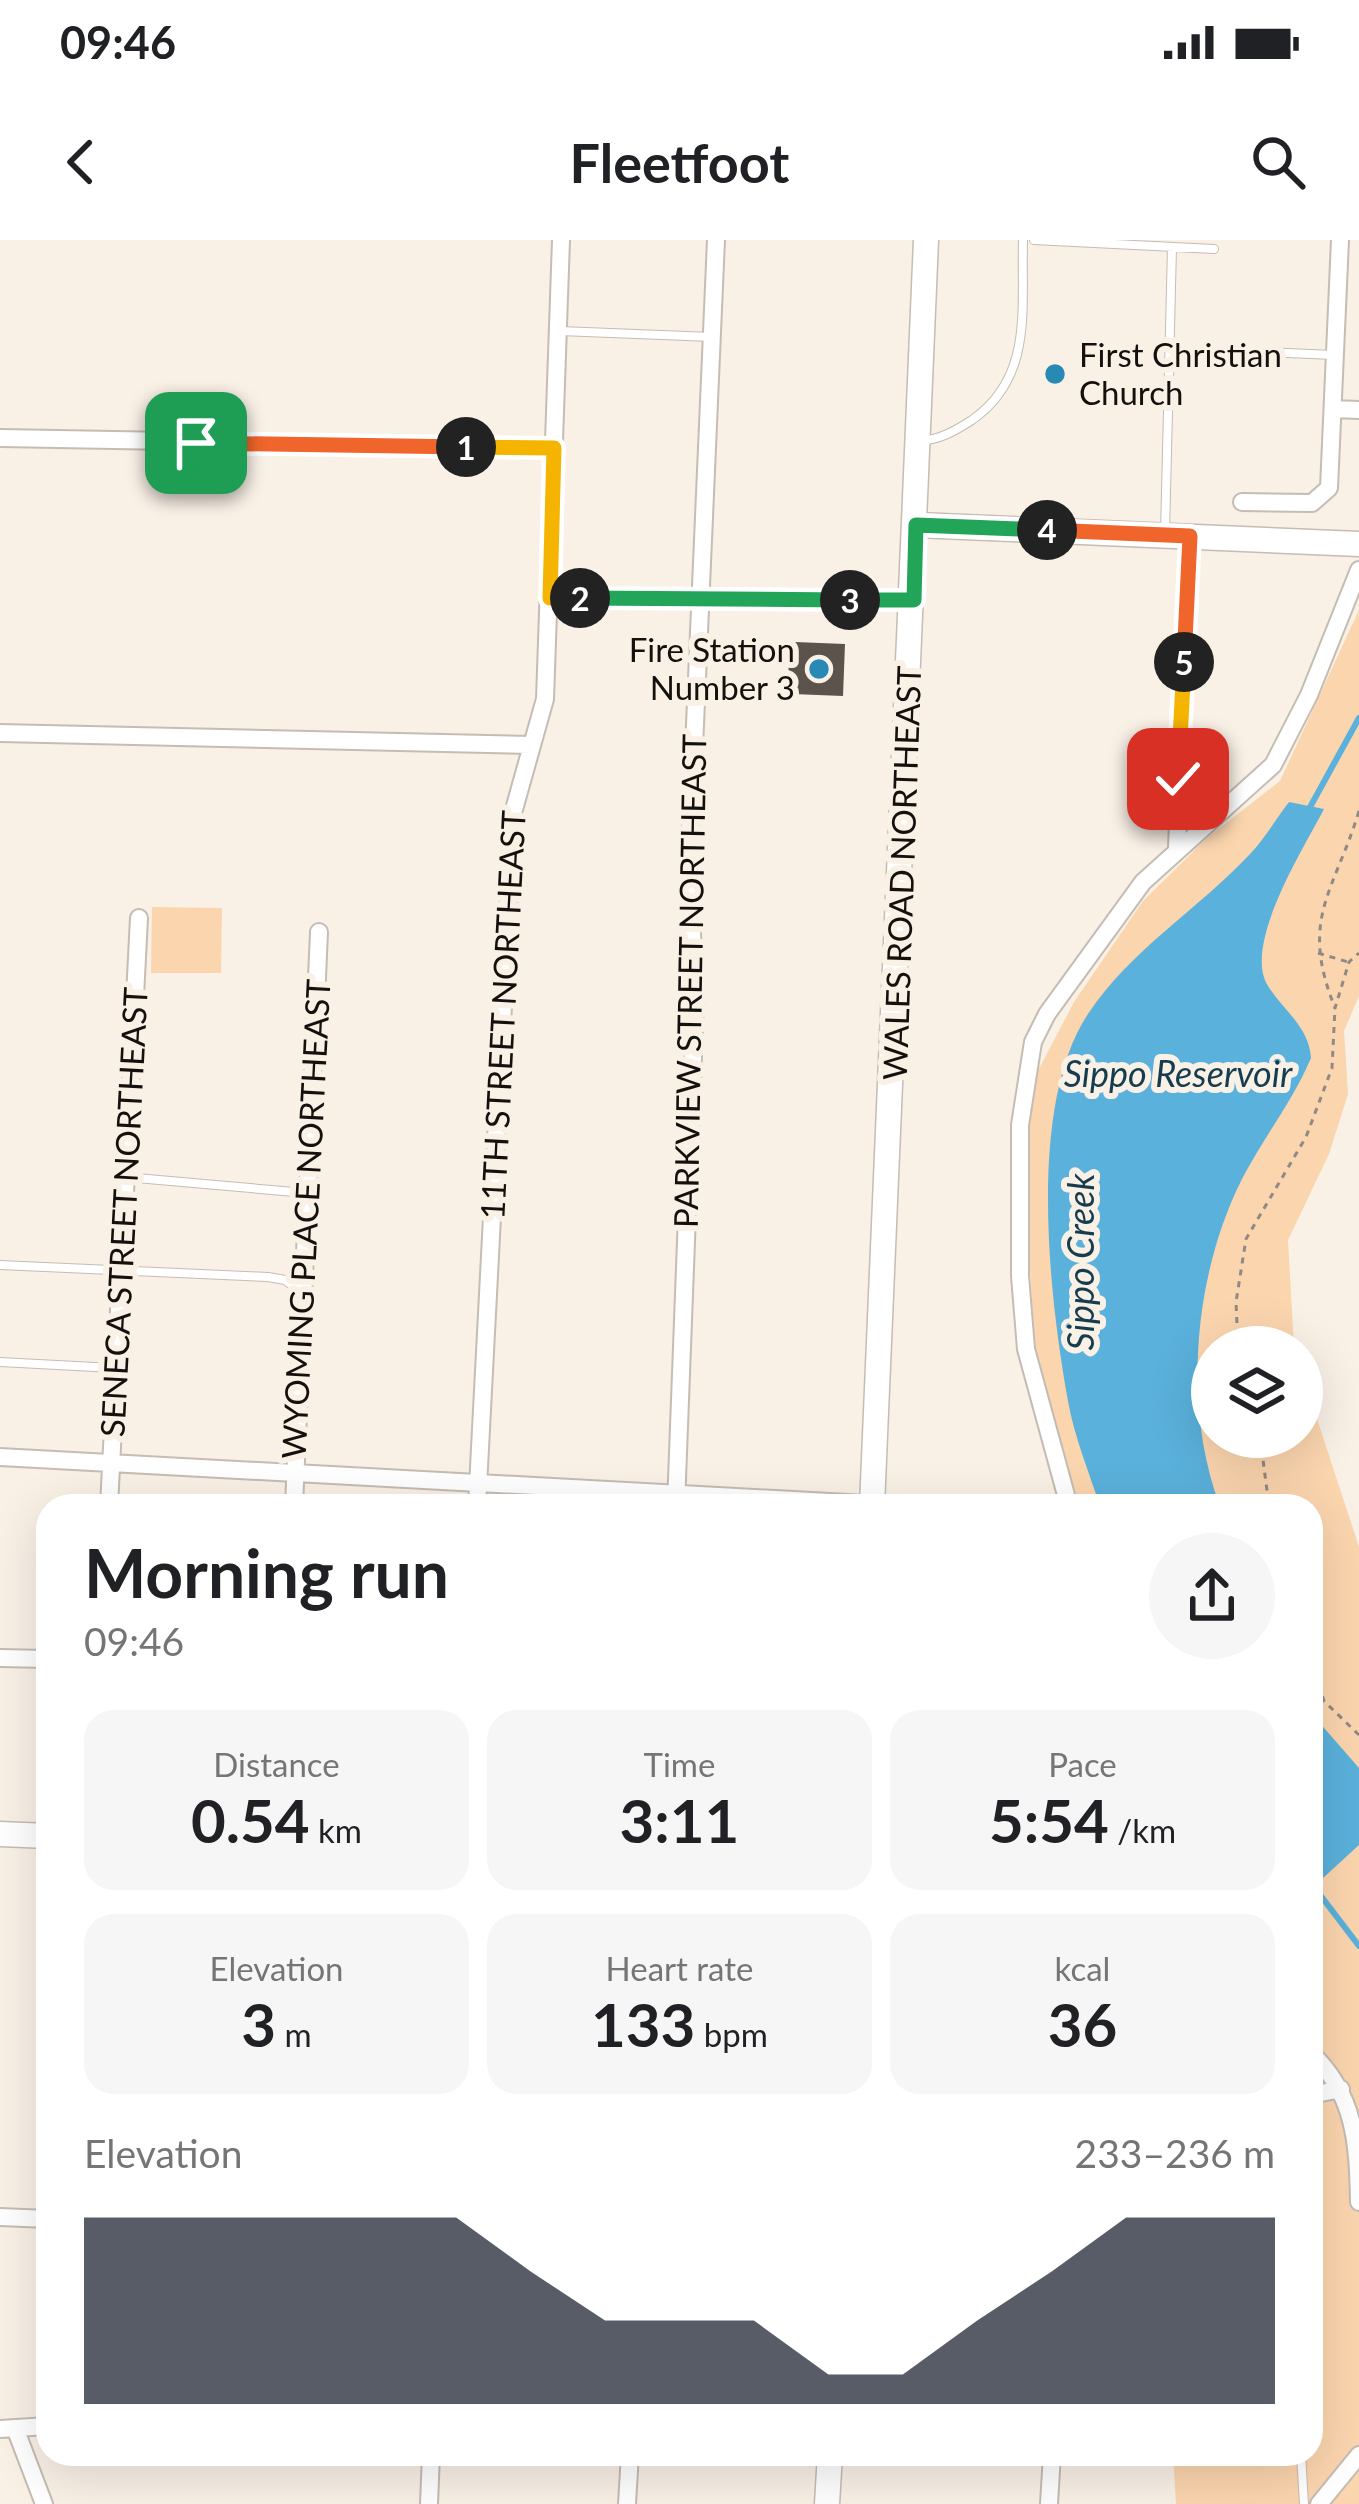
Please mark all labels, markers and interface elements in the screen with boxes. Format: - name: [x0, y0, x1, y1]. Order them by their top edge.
- text: 09:46: [60, 15, 176, 69]
- icon: back: [48, 129, 114, 195]
- icon: search: [1245, 129, 1311, 195]
- text: Fleetfoot: [570, 130, 789, 195]
- place label: First Christian Church: [1079, 334, 1282, 412]
- marker: First Christian Church: [1042, 361, 1068, 387]
- pin: [145, 392, 247, 494]
- icon: arrive: [163, 410, 229, 476]
- pin: 1: [436, 417, 496, 477]
- text: 1: [456, 427, 476, 467]
- pin: 4: [1017, 500, 1077, 560]
- text: 4: [1037, 510, 1057, 550]
- pin: 2: [550, 568, 610, 628]
- pin: 3: [820, 570, 880, 630]
- text: 2: [570, 578, 590, 618]
- text: 3: [840, 580, 860, 620]
- place label: Fire Station Number 3: [629, 629, 795, 707]
- pin: 5: [1154, 632, 1214, 692]
- text: 5: [1174, 642, 1194, 682]
- marker: Fire Station Number 3: [806, 656, 832, 682]
- street label: WALES ROAD NORTHEAST: [874, 665, 928, 1081]
- pin: [1127, 728, 1229, 830]
- street label: PARKVIEW STREET NORTHEAST: [665, 733, 713, 1228]
- icon: check: [1145, 746, 1211, 812]
- street label: 11TH STREET NORTHEAST: [471, 809, 533, 1220]
- street label: WYOMING PLACE NORTHEAST: [272, 977, 338, 1460]
- street label: SENECA STREET NORTHEAST: [91, 985, 155, 1438]
- water label: Sippo Reservoir: [1064, 1051, 1293, 1095]
- water label: Sippo Creek: [1058, 1173, 1102, 1350]
- map controls: [1191, 1326, 1323, 1458]
- button: layers: [1191, 1326, 1323, 1458]
- text: Morning run: [84, 1533, 449, 1612]
- button: share: [1149, 1533, 1275, 1659]
- text: 09:46: [84, 1618, 184, 1664]
- text: Distance: [213, 1744, 340, 1784]
- text: Time: [644, 1744, 715, 1784]
- text: Pace: [1048, 1744, 1117, 1784]
- text: 0.54: [191, 1784, 310, 1856]
- text: 3:11: [620, 1784, 739, 1856]
- text: 5:54: [989, 1784, 1109, 1856]
- text: km: [310, 1810, 362, 1850]
- text: /km: [1109, 1810, 1176, 1850]
- text: Elevation: [209, 1948, 344, 1988]
- text: Heart rate: [606, 1948, 753, 1988]
- text: kcal: [1055, 1948, 1110, 1988]
- text: 3: [241, 1988, 276, 2060]
- text: 133: [591, 1988, 695, 2060]
- text: 36: [1048, 1988, 1117, 2060]
- text: m: [276, 2014, 312, 2054]
- text: bpm: [695, 2014, 768, 2054]
- text: Elevation: [84, 2130, 242, 2176]
- text: 233–236 m: [1075, 2130, 1275, 2176]

